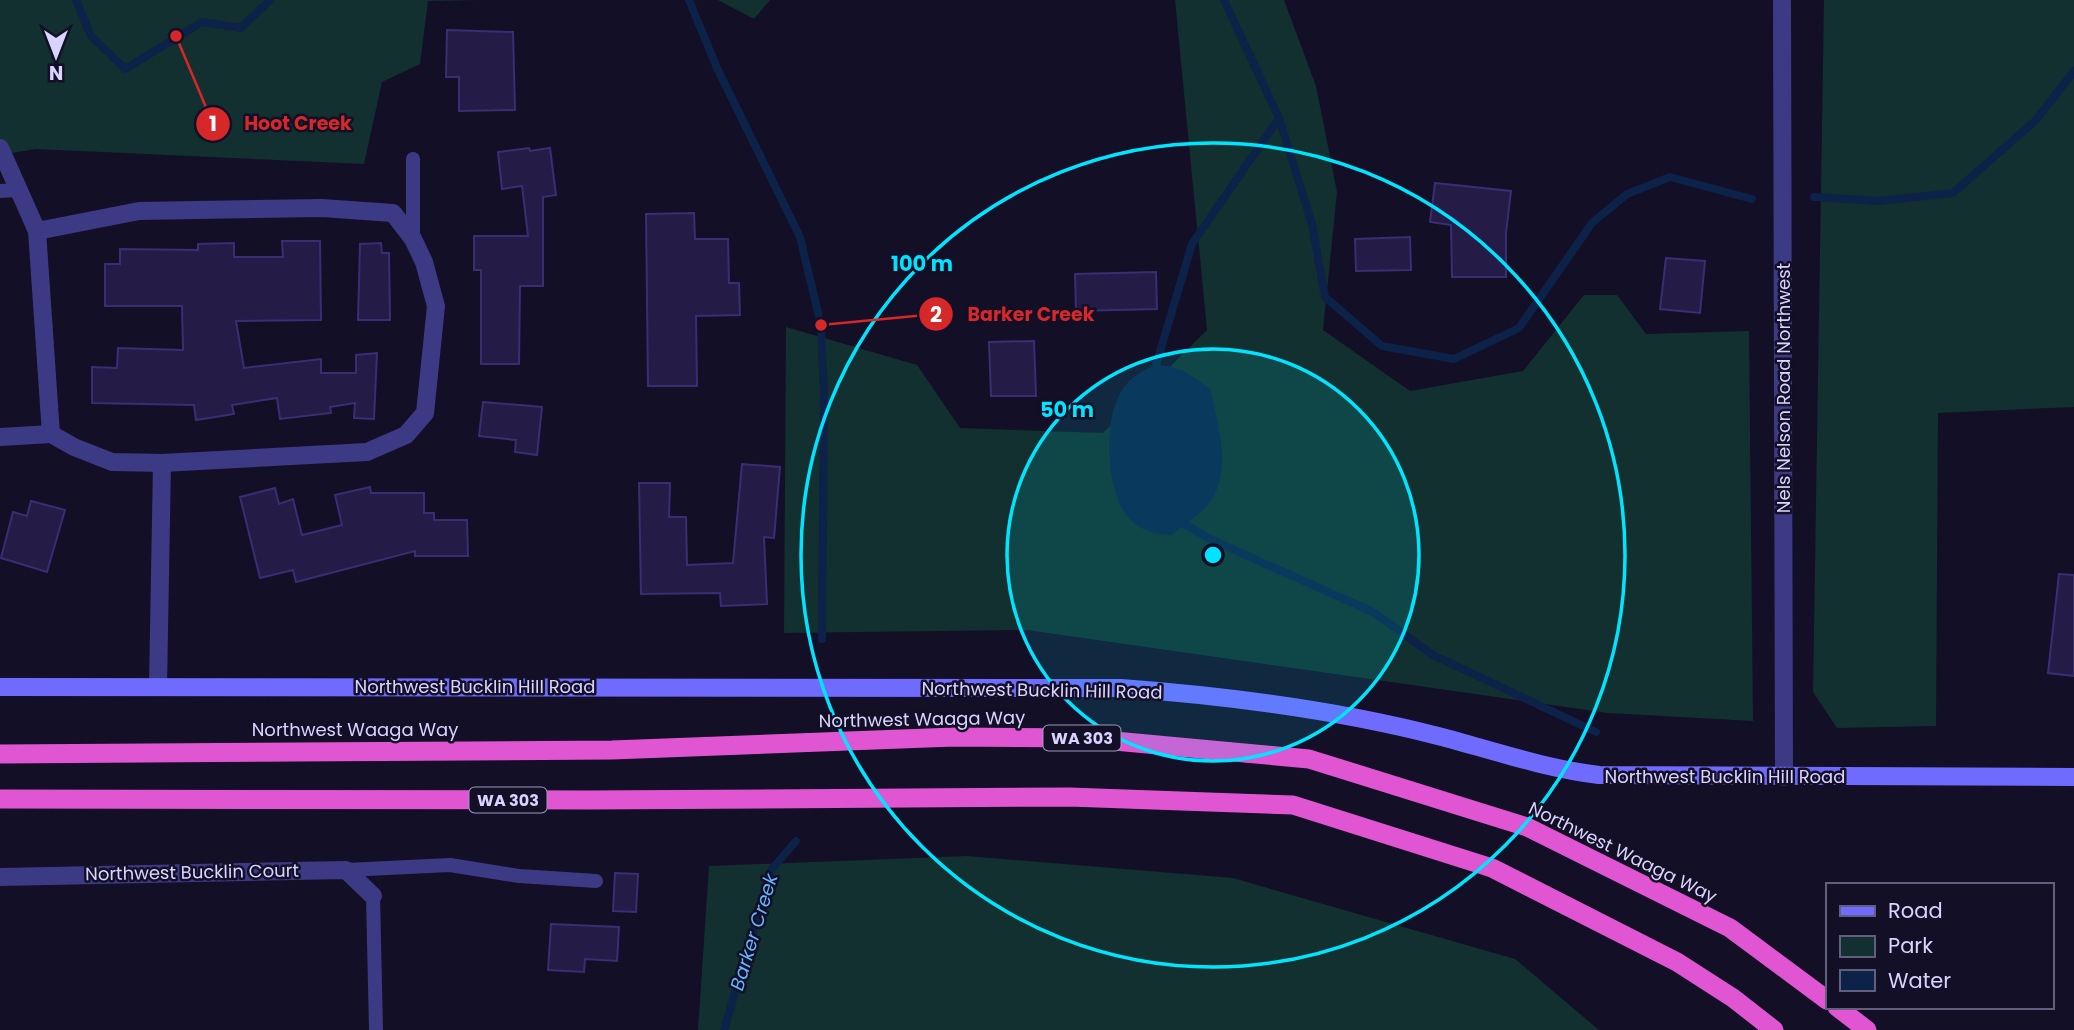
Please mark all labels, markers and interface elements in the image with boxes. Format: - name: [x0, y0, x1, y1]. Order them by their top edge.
- north arrow: [21, 21, 91, 91]
- text: N: [49, 59, 63, 86]
- callout: Hoot Creek: [196, 104, 366, 144]
- text: 1: [209, 109, 217, 138]
- text: Hoot Creek: [244, 110, 352, 137]
- text: 100 m: [891, 249, 953, 278]
- street label: Nels Nelson Road Northwest: [1771, 263, 1796, 513]
- callout: Barker Creek: [919, 294, 1109, 334]
- text: 2: [930, 300, 942, 329]
- text: Barker Creek: [968, 301, 1095, 328]
- text: 50 m: [1040, 395, 1094, 424]
- centre of rings: [1201, 543, 1225, 567]
- street label: Northwest Bucklin Hill Road: [355, 674, 595, 699]
- street label: Northwest Bucklin Hill Road: [921, 675, 1163, 705]
- street label: Northwest Waaga Way: [819, 705, 1025, 733]
- street label: Northwest Waaga Way: [252, 717, 458, 742]
- road number: WA 303: [1044, 726, 1120, 750]
- street label: Northwest Bucklin Hill Road: [1605, 764, 1845, 789]
- road number: WA 303: [470, 788, 546, 813]
- street label: Northwest Waaga Way: [1525, 795, 1721, 909]
- street label: Northwest Bucklin Court: [85, 858, 299, 886]
- water label: Barker Creek: [723, 869, 785, 994]
- legend: [1826, 883, 2053, 1009]
- text: Road: [1888, 896, 1943, 925]
- text: Park: [1888, 931, 1933, 960]
- text: Water: [1888, 966, 1951, 995]

